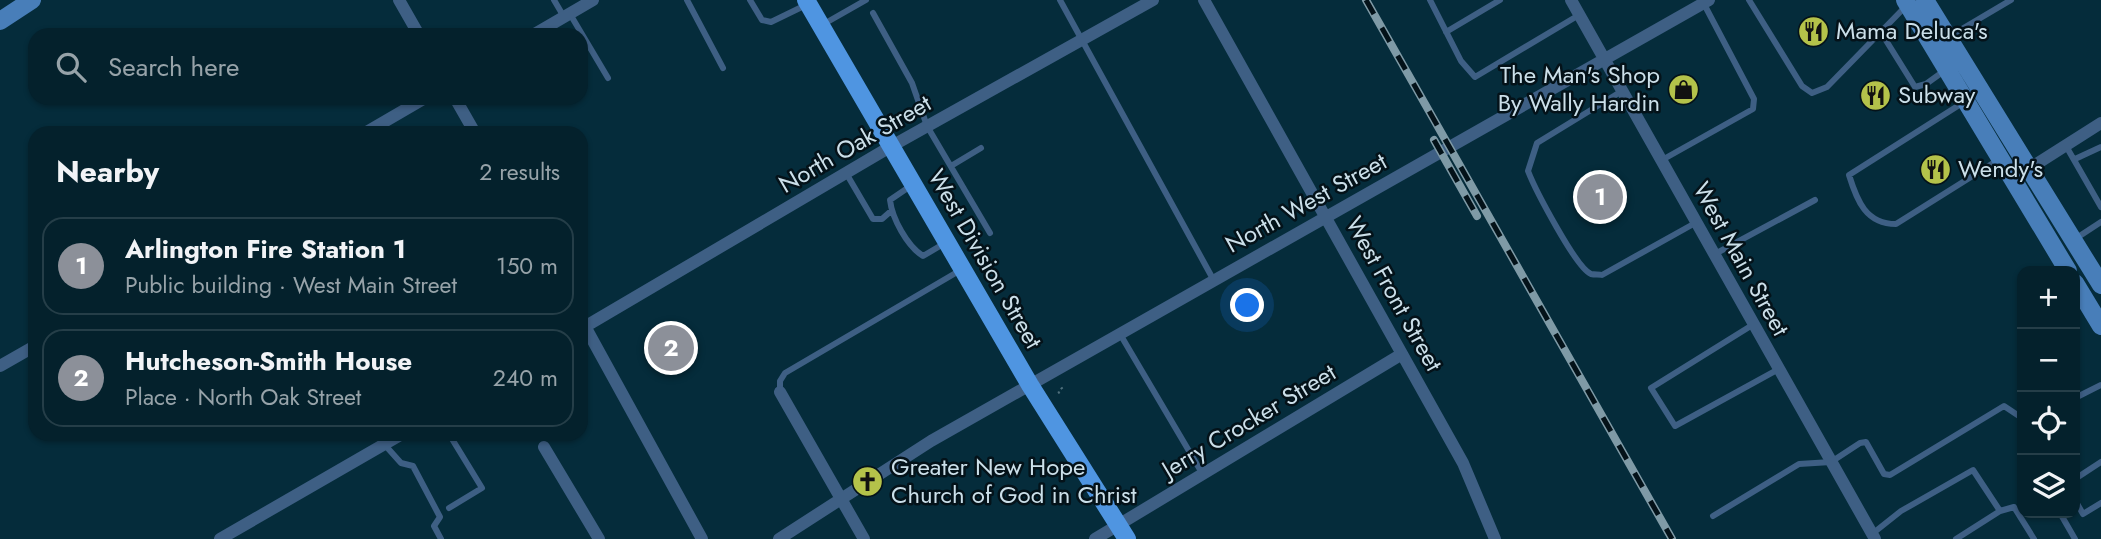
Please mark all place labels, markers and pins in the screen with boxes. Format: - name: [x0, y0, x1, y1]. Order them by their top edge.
- place label: Mama Deluca's: [1836, 13, 1988, 48]
- restaurant icon: Mama Deluca's: [1796, 14, 1830, 48]
- place label: The Man's Shop By Wally Hardin: [1498, 57, 1660, 120]
- shop icon: The Man's Shop By Wally Hardin: [1666, 72, 1700, 106]
- place label: Subway: [1898, 77, 1976, 112]
- restaurant icon: Subway: [1858, 78, 1892, 112]
- place label: Wendy's: [1958, 151, 2043, 186]
- restaurant icon: Wendy's: [1918, 152, 1952, 186]
- pin: 1: [1577, 171, 1623, 223]
- pin: 2: [648, 322, 694, 374]
- place label: Greater New Hope Church of God in Christ: [891, 449, 1137, 512]
- church icon: Greater New Hope Church of God in Christ: [851, 464, 885, 498]

